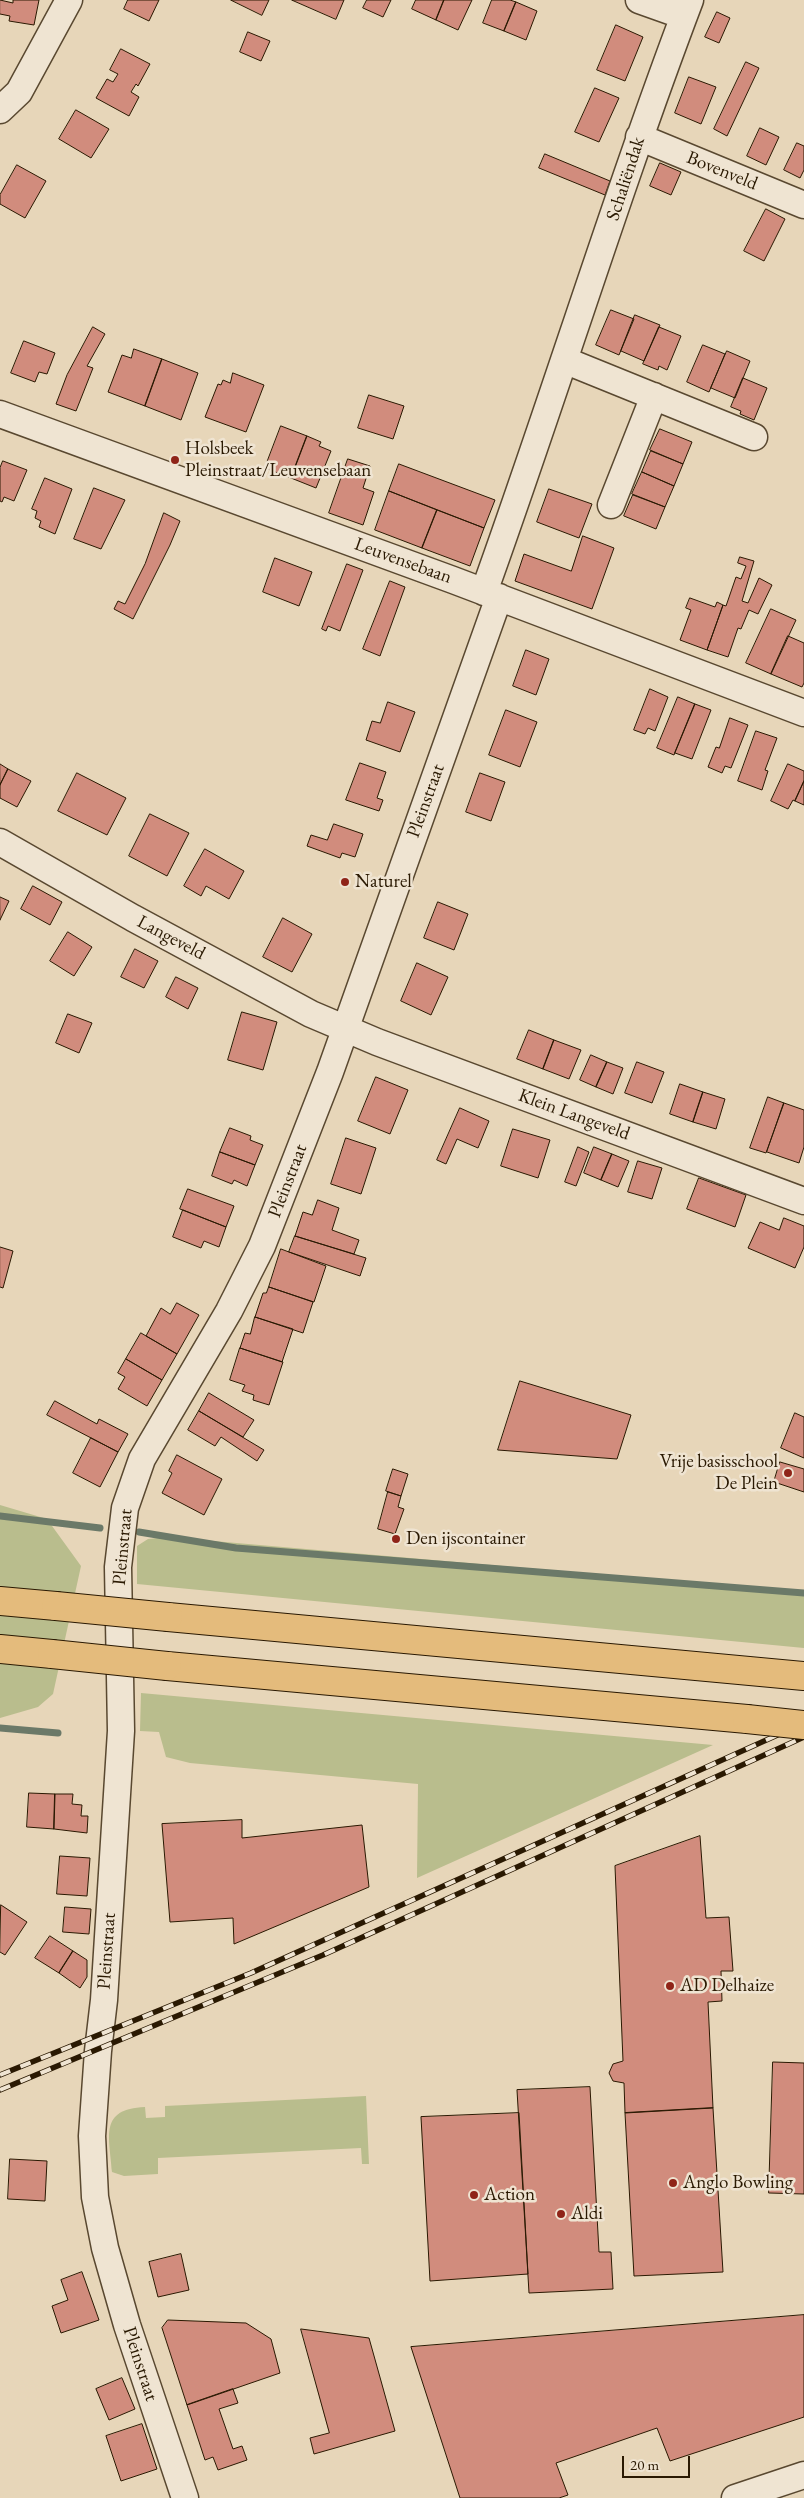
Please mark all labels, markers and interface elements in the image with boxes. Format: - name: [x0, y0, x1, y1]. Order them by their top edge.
- street label: Schaliëndak: [602, 134, 650, 224]
- street label: Bovenveld: [683, 146, 761, 196]
- place label: Holsbeek Pleinstraat/Leuvensebaan: [185, 438, 371, 482]
- marker: Holsbeek Pleinstraat/Leuvensebaan: [169, 454, 181, 466]
- street label: Leuvensebaan: [351, 533, 455, 589]
- street label: Pleinstraat: [402, 761, 450, 841]
- place label: Naturel: [355, 871, 412, 893]
- marker: Naturel: [339, 876, 351, 888]
- street label: Langeveld: [133, 911, 209, 965]
- street label: Klein Langeveld: [515, 1084, 633, 1146]
- street label: Pleinstraat: [264, 1141, 312, 1221]
- place label: Vrije basisschool De Plein: [660, 1451, 778, 1495]
- marker: Vrije basisschool De Plein: [782, 1467, 794, 1479]
- street label: Pleinstraat: [108, 1508, 138, 1586]
- place label: Den ijscontainer: [406, 1528, 525, 1550]
- marker: Den ijscontainer: [390, 1533, 402, 1545]
- street label: Pleinstraat: [93, 1912, 121, 1990]
- place label: AD Delhaize: [680, 1975, 774, 1997]
- marker: AD Delhaize: [664, 1980, 676, 1992]
- place label: Anglo Bowling: [683, 2172, 793, 2194]
- marker: Anglo Bowling: [667, 2177, 679, 2189]
- place label: Action: [484, 2184, 535, 2206]
- marker: Action: [468, 2189, 480, 2201]
- place label: Aldi: [571, 2203, 603, 2225]
- marker: Aldi: [555, 2208, 567, 2220]
- street label: Pleinstraat: [117, 2324, 163, 2404]
- scale bar: [624, 2446, 692, 2478]
- text: 20 m: [630, 2455, 659, 2474]

